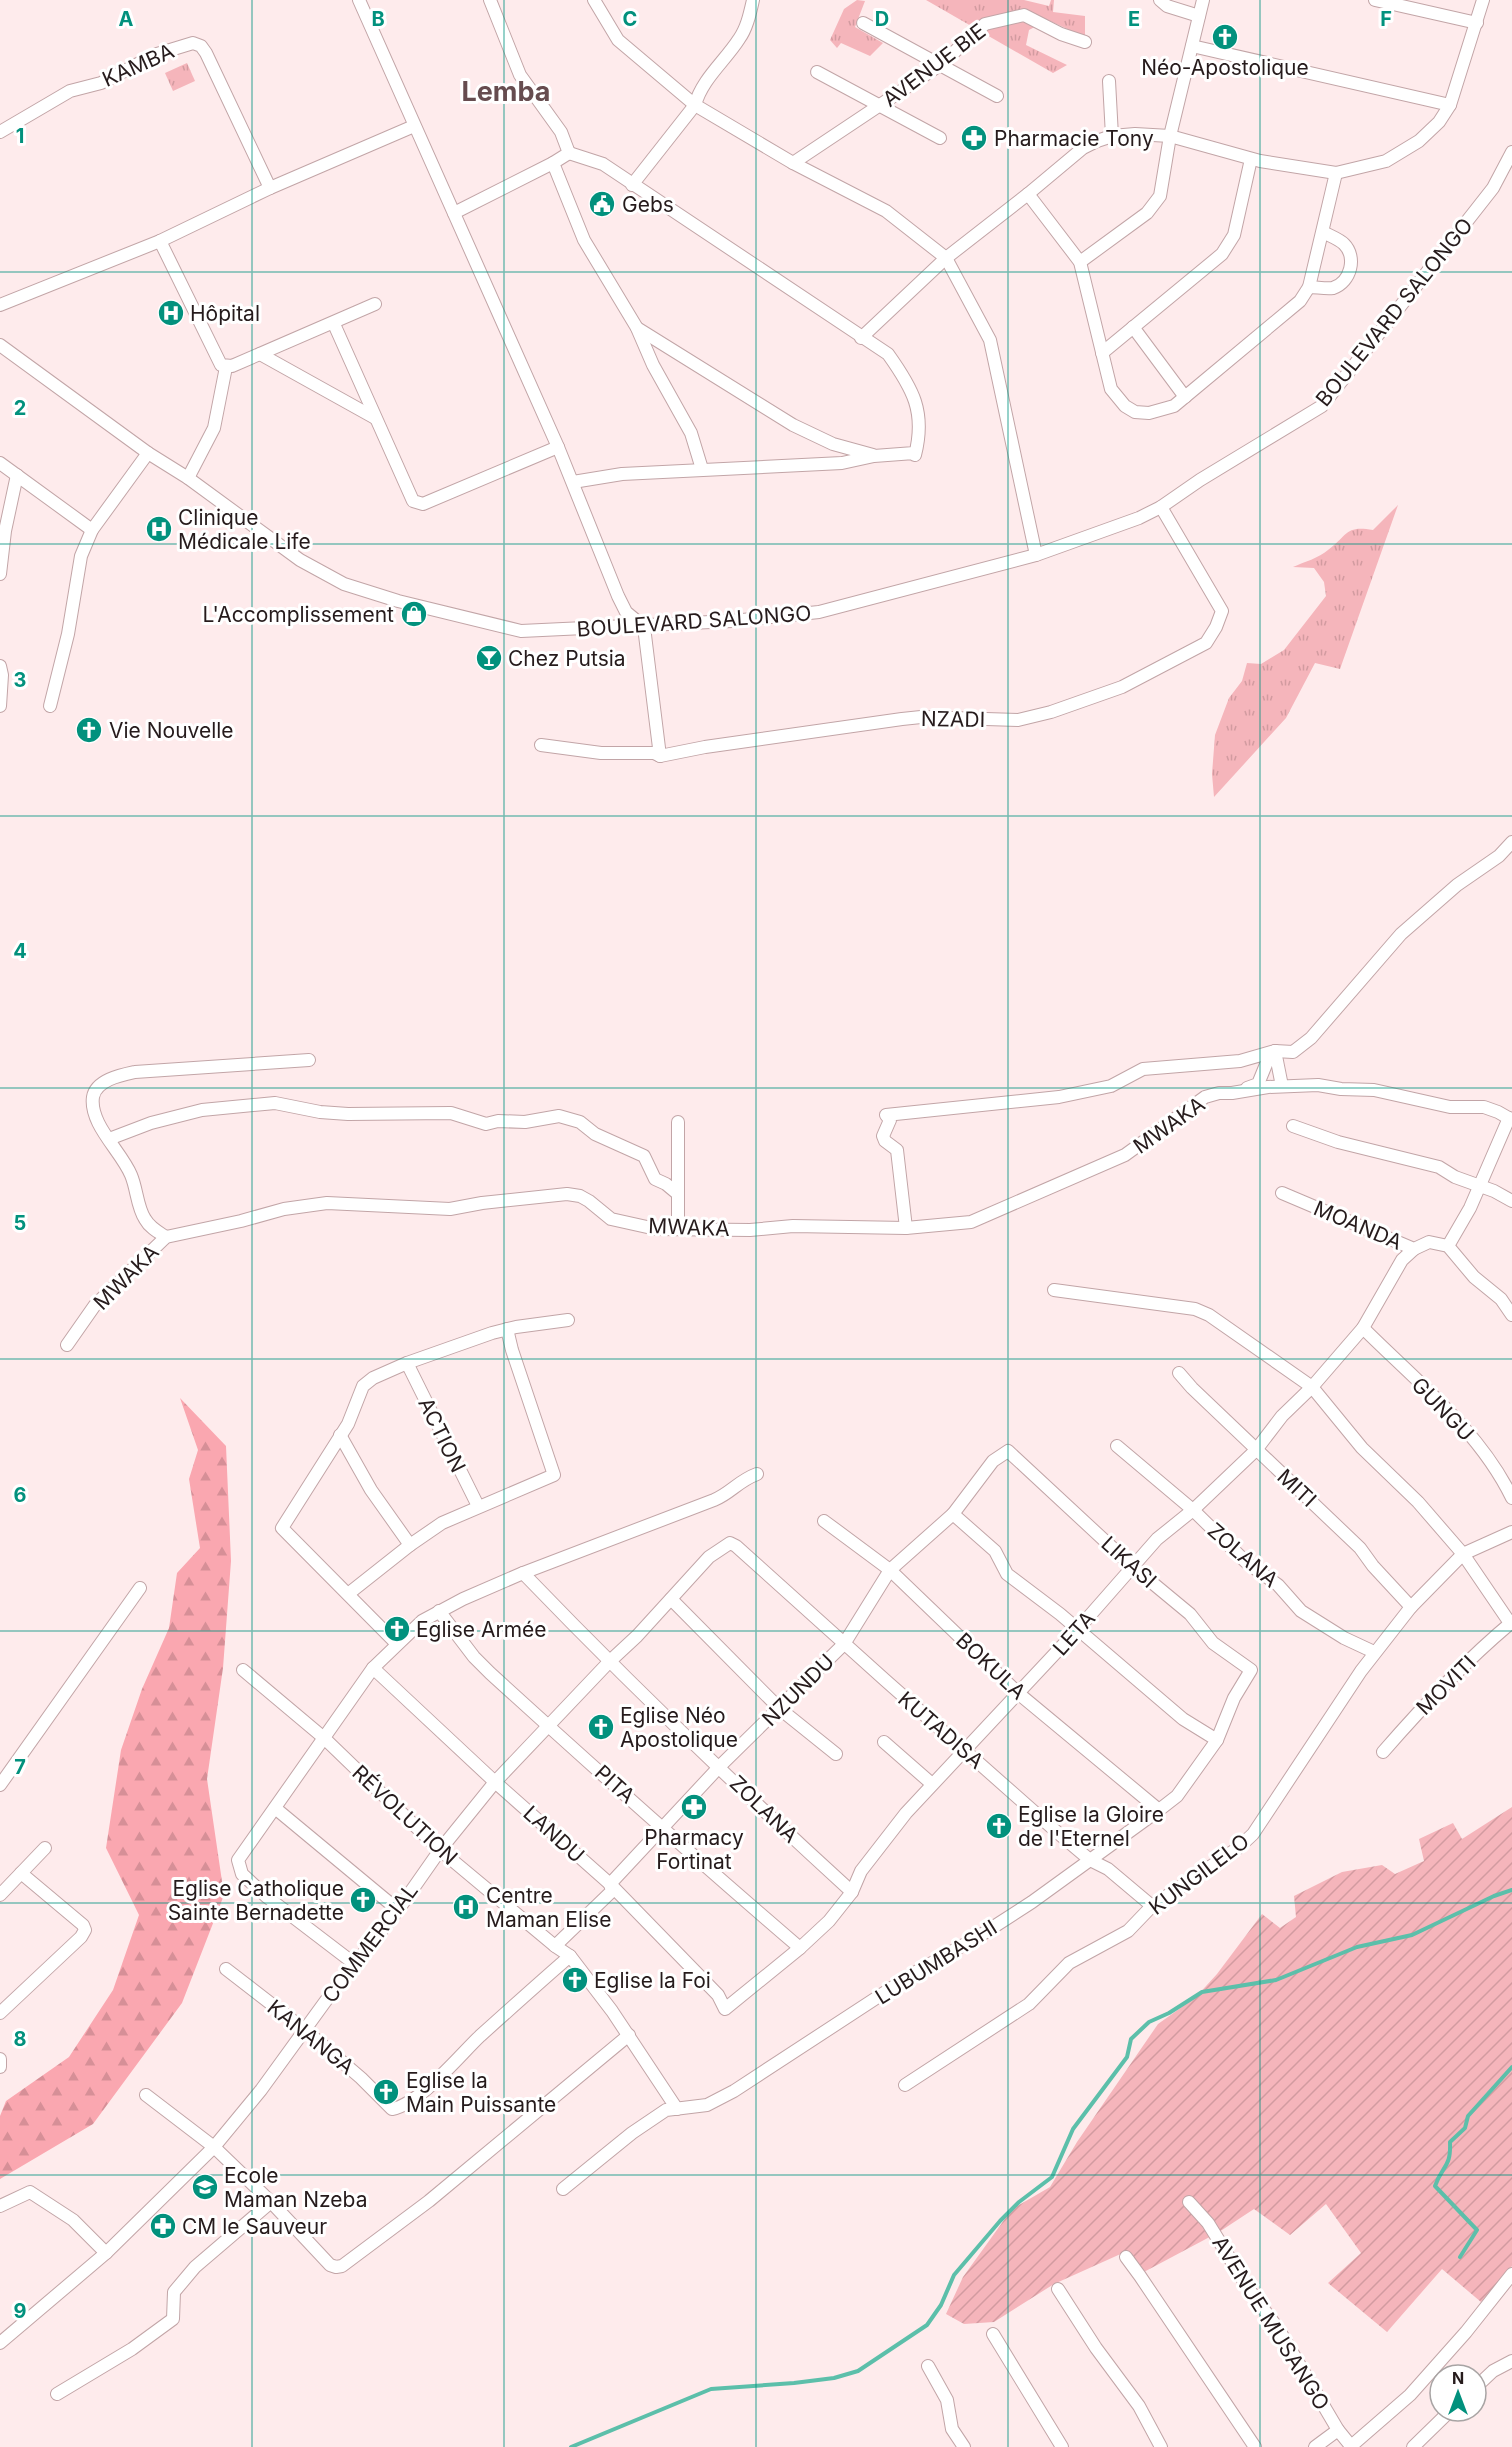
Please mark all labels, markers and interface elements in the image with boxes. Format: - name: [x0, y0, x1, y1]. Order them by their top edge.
- text: A: [119, 7, 134, 31]
- text: B: [371, 7, 385, 31]
- text: C: [623, 7, 637, 31]
- text: D: [875, 7, 889, 31]
- text: E: [1128, 7, 1140, 31]
- text: F: [1380, 7, 1392, 31]
- street label: AVENUE BIE: [878, 18, 990, 112]
- church icon: Néo-Apostolique: [1210, 22, 1240, 52]
- street label: KAMBA: [98, 38, 178, 92]
- place label: Néo-Apostolique: [1141, 55, 1309, 80]
- district label: Lemba: [462, 75, 550, 108]
- pharmacy icon: Pharmacie Tony: [959, 123, 989, 153]
- text: 1: [16, 124, 24, 148]
- place label: Pharmacie Tony: [994, 126, 1154, 151]
- public building icon: Gebs: [587, 189, 617, 219]
- place label: Gebs: [622, 192, 674, 217]
- street label: BOULEVARD SALONGO: [1310, 213, 1478, 411]
- hospital icon: Hôpital: [156, 298, 186, 328]
- place label: Hôpital: [190, 301, 260, 326]
- text: 2: [14, 396, 26, 420]
- place label: Clinique Médicale Life: [178, 505, 311, 554]
- hospital icon: Clinique Médicale Life: [144, 514, 174, 544]
- shop icon: L'Accomplissement: [399, 599, 429, 629]
- street label: BOULEVARD SALONGO: [576, 600, 812, 642]
- place label: L'Accomplissement: [203, 602, 394, 627]
- bar icon: Chez Putsia: [474, 643, 504, 673]
- place label: Chez Putsia: [508, 646, 626, 671]
- text: 3: [14, 668, 26, 692]
- street label: NZADI: [921, 706, 985, 732]
- church icon: Vie Nouvelle: [74, 715, 104, 745]
- place label: Vie Nouvelle: [109, 718, 234, 743]
- text: 4: [13, 939, 27, 963]
- street label: MWAKA: [1128, 1091, 1210, 1159]
- street label: MOANDA: [1310, 1195, 1406, 1255]
- text: 5: [14, 1211, 26, 1235]
- street label: MWAKA: [648, 1213, 730, 1241]
- street label: MWAKA: [88, 1239, 164, 1315]
- street label: GUNGU: [1407, 1372, 1479, 1446]
- street label: ACTION: [413, 1393, 471, 1477]
- street label: MITI: [1272, 1464, 1322, 1512]
- text: 6: [14, 1483, 27, 1507]
- street label: ZOLANA: [1203, 1518, 1283, 1592]
- street label: LIKASI: [1096, 1531, 1162, 1593]
- street label: LETA: [1048, 1606, 1100, 1660]
- church icon: Eglise Armée: [382, 1614, 412, 1644]
- place label: Eglise Armée: [416, 1617, 547, 1642]
- street label: BOKULA: [951, 1628, 1031, 1704]
- street label: NZUNDU: [757, 1649, 839, 1731]
- street label: MOVITI: [1411, 1650, 1481, 1720]
- street label: KUTADISA: [893, 1686, 989, 1774]
- place label: Eglise Néo Apostolique: [620, 1703, 738, 1752]
- church icon: Eglise Néo Apostolique: [586, 1712, 616, 1742]
- text: 7: [14, 1755, 26, 1779]
- street label: RÉVOLUTION: [347, 1759, 463, 1870]
- street label: PITA: [590, 1760, 640, 1808]
- street label: ZOLANA: [725, 1770, 803, 1848]
- pharmacy icon: Pharmacy Fortinat: [679, 1792, 709, 1822]
- street label: LANDU: [519, 1800, 589, 1868]
- place label: Eglise la Gloire de l'Eternel: [1018, 1802, 1164, 1851]
- church icon: Eglise la Gloire de l'Eternel: [984, 1811, 1014, 1841]
- place label: Pharmacy Fortinat: [644, 1825, 744, 1874]
- street label: KUNGILELO: [1144, 1828, 1254, 1920]
- place label: Eglise Catholique Sainte Bernadette: [168, 1876, 344, 1925]
- street label: COMMERCIAL: [317, 1878, 423, 2008]
- place label: Centre Maman Elise: [486, 1883, 611, 1932]
- church icon: Eglise Catholique Sainte Bernadette: [348, 1885, 378, 1915]
- hospital icon: Centre Maman Elise: [451, 1892, 481, 1922]
- street label: LUBUMBASHI: [871, 1915, 1001, 2009]
- church icon: Eglise la Foi: [560, 1965, 590, 1995]
- place label: Eglise la Foi: [594, 1968, 711, 1993]
- street label: KANANGA: [263, 1994, 359, 2080]
- text: 8: [13, 2027, 27, 2051]
- place label: Eglise la Main Puissante: [406, 2068, 556, 2117]
- church icon: Eglise la Main Puissante: [371, 2077, 401, 2107]
- place label: Ecole Maman Nzeba: [224, 2163, 367, 2212]
- school or university icon: Ecole Maman Nzeba: [190, 2172, 220, 2202]
- pharmacy icon: CM le Sauveur: [148, 2211, 178, 2241]
- place label: CM le Sauveur: [182, 2214, 327, 2239]
- street label: AVENUE MUSANGO: [1207, 2231, 1335, 2415]
- text: 9: [14, 2299, 27, 2323]
- north arrow: [1428, 2363, 1488, 2423]
- text: N: [1452, 2368, 1464, 2388]

